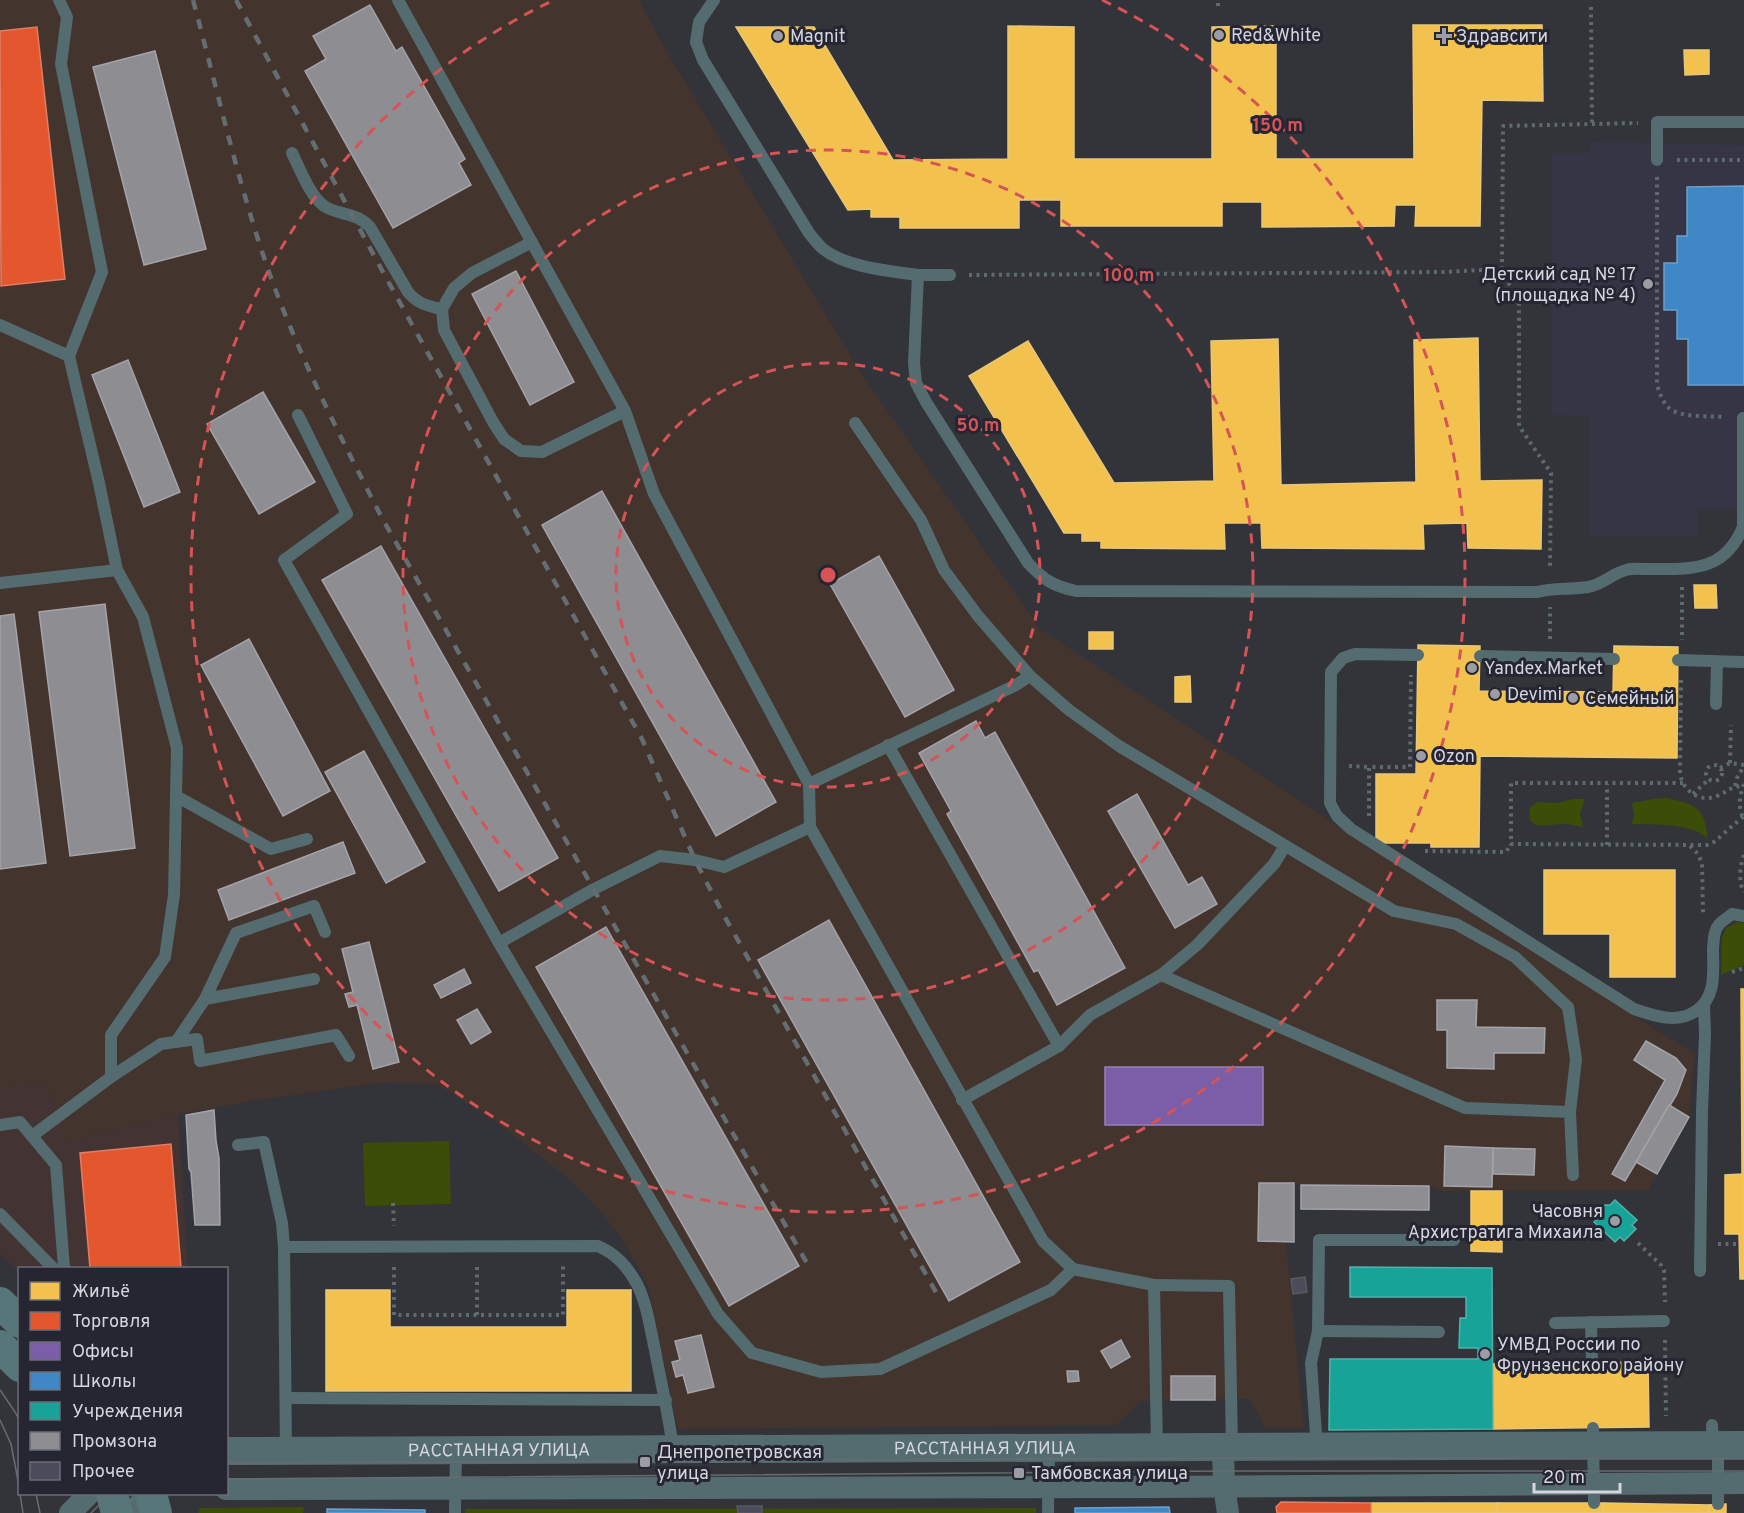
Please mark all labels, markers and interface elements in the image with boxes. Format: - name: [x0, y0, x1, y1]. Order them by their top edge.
- place label: Red&White: [1231, 25, 1321, 48]
- place label: Magnit: [790, 26, 845, 49]
- place label: Здравсити: [1456, 26, 1548, 49]
- marker: Red&White: [1212, 28, 1226, 42]
- marker: Magnit: [771, 29, 785, 43]
- marker: Здравсити: [1437, 29, 1451, 43]
- text: 150 m: [1253, 115, 1303, 138]
- place label: Детский сад № 17 (площадка № 4): [1481, 264, 1636, 308]
- text: 100 m: [1103, 265, 1155, 288]
- marker: Детский сад № 17 (площадка № 4): [1641, 277, 1655, 291]
- text: 50 m: [956, 415, 1000, 438]
- centre of rings: [818, 565, 838, 585]
- place label: Yandex.Market: [1484, 658, 1603, 681]
- marker: Yandex.Market: [1465, 661, 1479, 675]
- place label: Devimi: [1507, 684, 1562, 707]
- marker: Devimi: [1488, 687, 1502, 701]
- place label: Семейный: [1585, 688, 1675, 711]
- marker: Семейный: [1566, 691, 1580, 705]
- place label: Ozon: [1433, 746, 1475, 769]
- marker: Ozon: [1414, 749, 1428, 763]
- place label: Часовня Архистратига Михаила: [1408, 1201, 1603, 1245]
- marker: Часовня Архистратига Михаила: [1608, 1214, 1622, 1228]
- legend: [18, 1267, 228, 1495]
- text: Жильё: [72, 1281, 130, 1304]
- text: Торговля: [72, 1311, 150, 1334]
- place label: УМВД России по Фрунзенского району: [1497, 1334, 1684, 1378]
- text: Офисы: [72, 1341, 134, 1364]
- marker: УМВД России по Фрунзенского району: [1478, 1347, 1492, 1361]
- text: Школы: [72, 1371, 136, 1394]
- text: Учреждения: [72, 1401, 183, 1424]
- text: Промзона: [72, 1431, 157, 1454]
- street label: РАССТАННАЯ УЛИЦА: [894, 1438, 1076, 1461]
- street label: РАССТАННАЯ УЛИЦА: [408, 1440, 590, 1463]
- place label: Днепропетровская улица: [657, 1442, 822, 1486]
- marker: Днепропетровская улица: [638, 1455, 652, 1469]
- scale bar: [1534, 1456, 1620, 1494]
- text: Прочее: [72, 1461, 135, 1484]
- place label: Тамбовская улица: [1031, 1463, 1188, 1486]
- marker: Тамбовская улица: [1012, 1466, 1026, 1480]
- text: 20 m: [1543, 1467, 1585, 1490]

